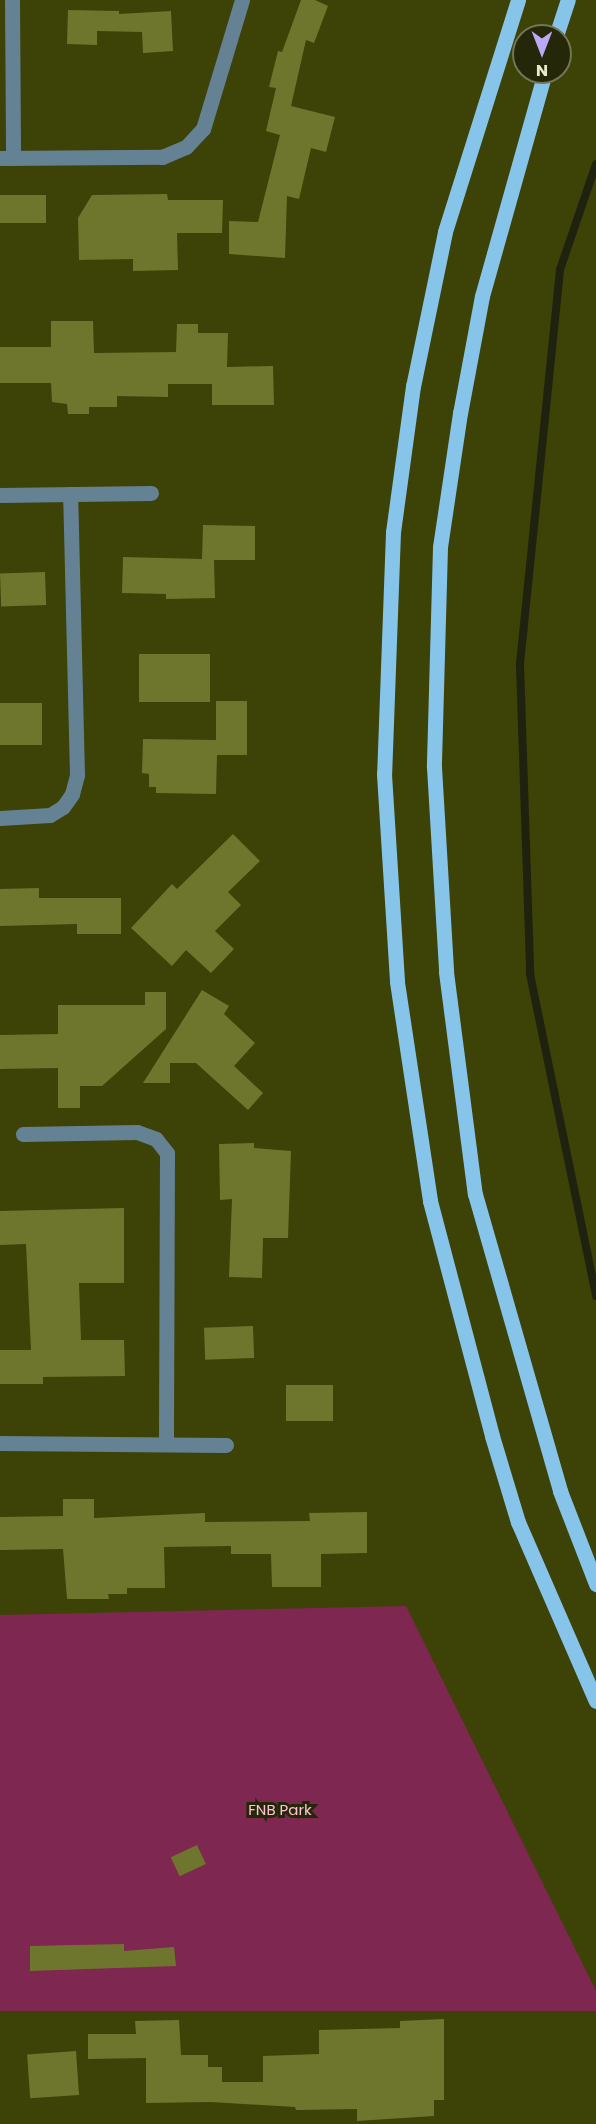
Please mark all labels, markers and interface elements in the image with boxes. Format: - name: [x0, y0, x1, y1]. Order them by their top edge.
- north arrow: [512, 24, 572, 84]
- text: N: [536, 59, 548, 82]
- park label: FNB Park: [248, 1801, 312, 1819]

